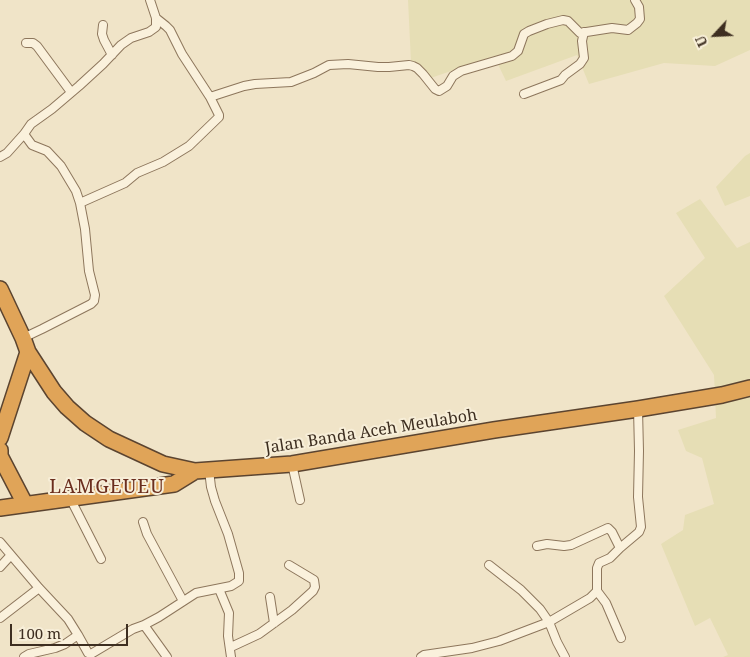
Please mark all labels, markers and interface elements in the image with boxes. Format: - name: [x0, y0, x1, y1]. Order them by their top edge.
- north arrow: [690, 10, 740, 60]
- text: U: [690, 33, 712, 50]
- street label: Jalan Banda Aceh Meulaboh: [264, 406, 478, 458]
- district label: LAMGEUEU: [48, 477, 166, 499]
- scale bar: [12, 614, 130, 646]
- text: 100 m: [18, 623, 61, 643]

